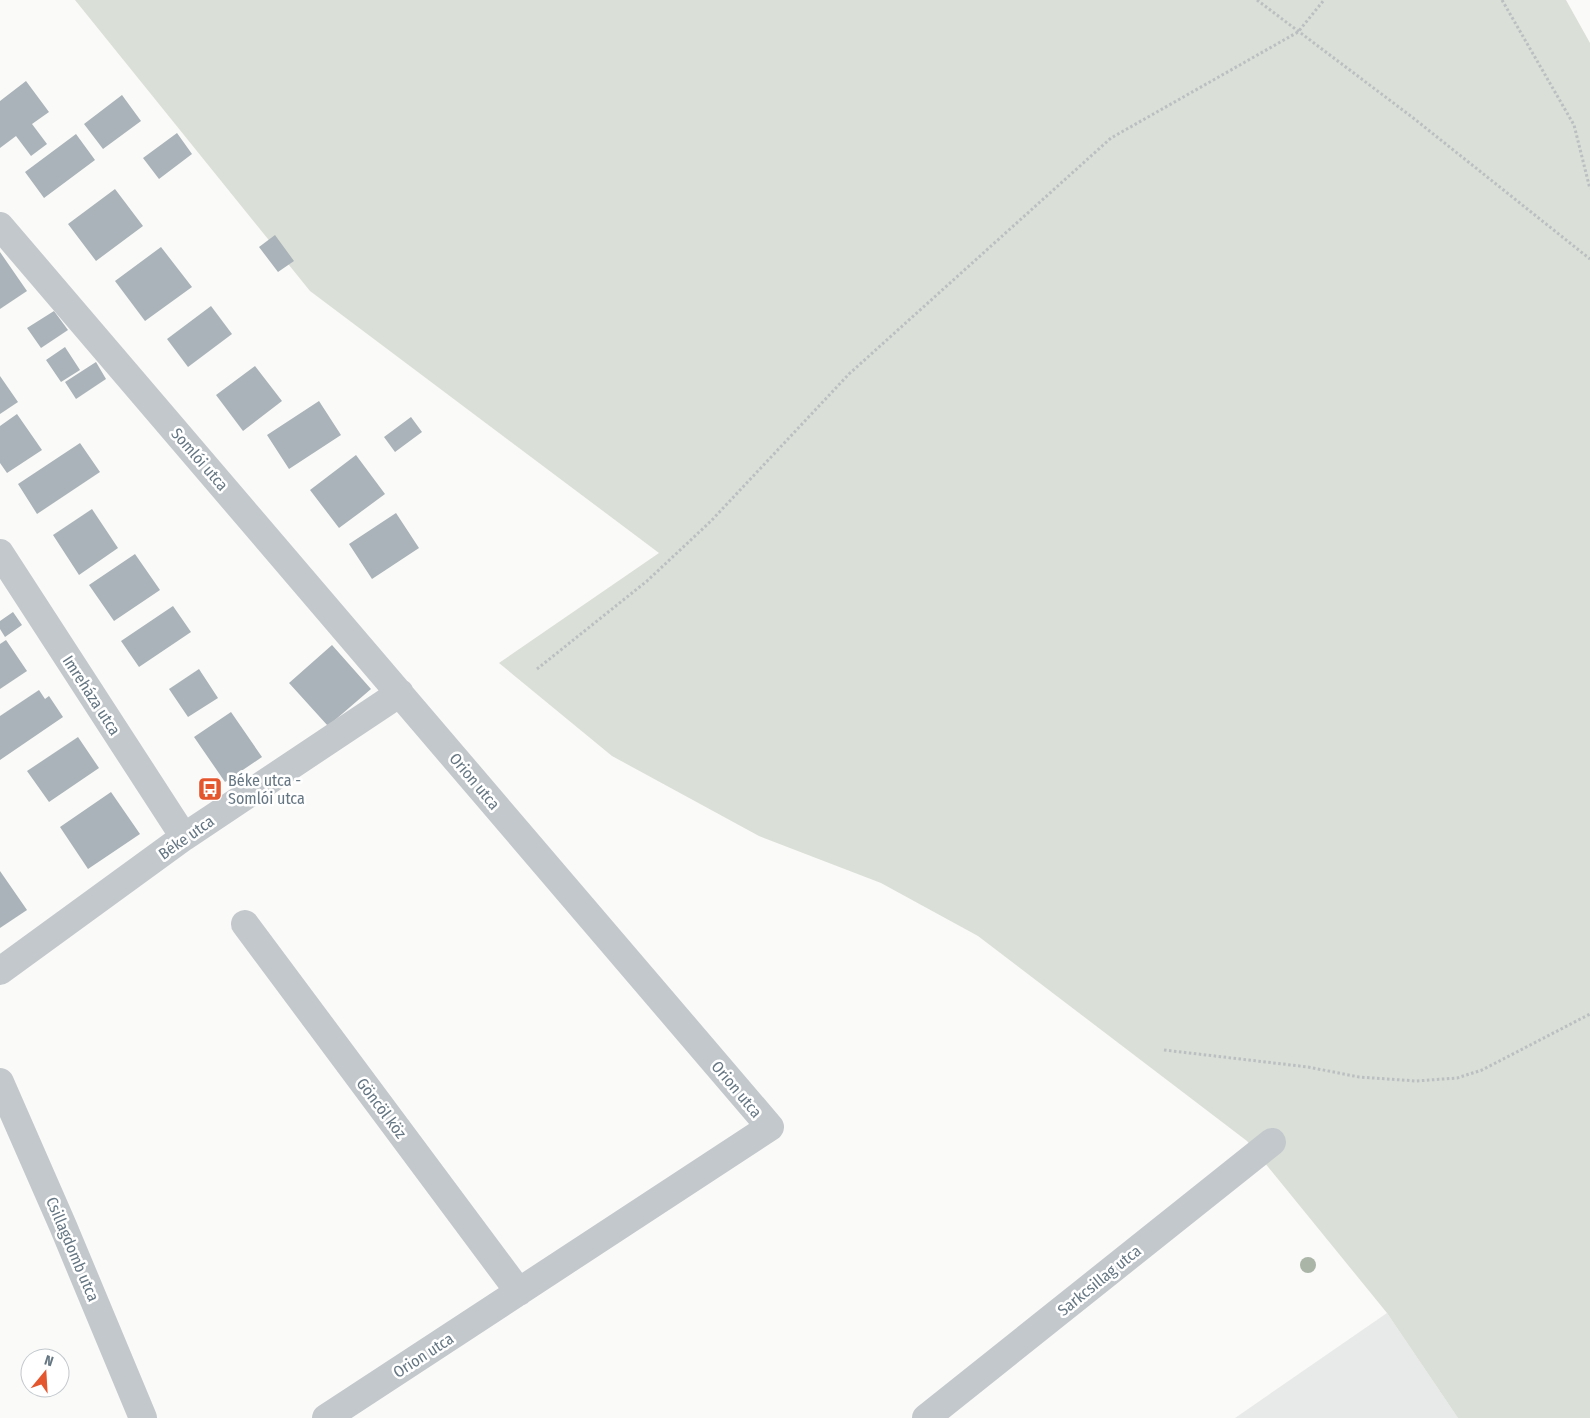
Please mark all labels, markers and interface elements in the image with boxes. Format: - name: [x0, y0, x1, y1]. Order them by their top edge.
- street label: Somlói utca: [167, 424, 232, 495]
- street label: Imreháza utca: [59, 652, 125, 739]
- street label: Orion utca: [445, 749, 504, 814]
- place label: Béke utca - Somlói utca: [228, 771, 305, 808]
- bus stop icon: Béke utca - Somlói utca: [197, 776, 223, 802]
- street label: Béke utca: [155, 811, 218, 863]
- street label: Orion utca: [707, 1057, 766, 1122]
- street label: Göncöl köz: [353, 1074, 411, 1142]
- street label: Csillagdomb utca: [42, 1194, 103, 1304]
- street label: Sarkcsillag utca: [1054, 1241, 1145, 1320]
- street label: Orion utca: [390, 1329, 457, 1382]
- north arrow: [20, 1348, 70, 1398]
- text: N: [42, 1352, 55, 1370]

